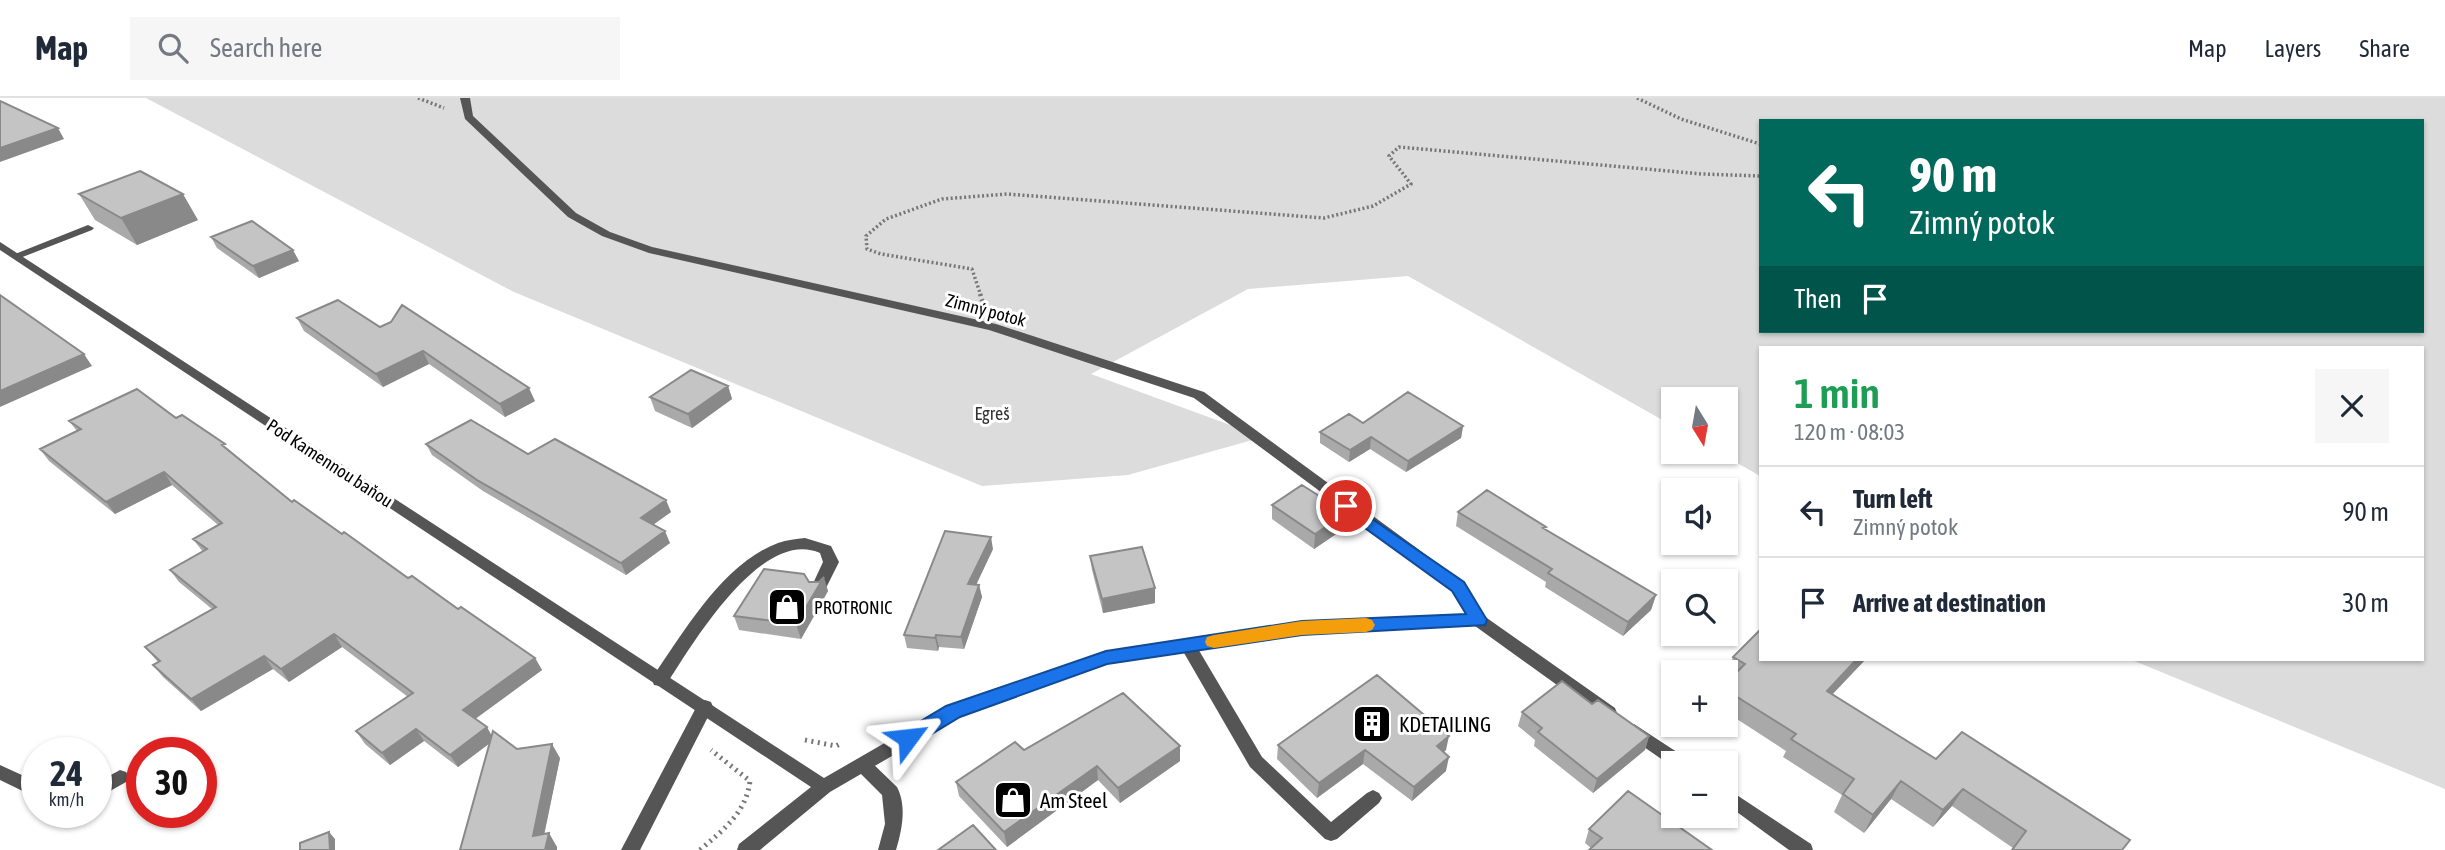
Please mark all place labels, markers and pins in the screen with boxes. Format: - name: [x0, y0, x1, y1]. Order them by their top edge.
- pin: [1316, 476, 1376, 536]
- shop icon: PROTRONIC: [766, 586, 808, 628]
- place label: PROTRONIC: [814, 597, 892, 618]
- building icon: KDETAILING: [1351, 703, 1393, 745]
- place label: KDETAILING: [1399, 712, 1491, 736]
- shop icon: Am Steel: [992, 779, 1034, 821]
- place label: Am Steel: [1040, 788, 1108, 812]

